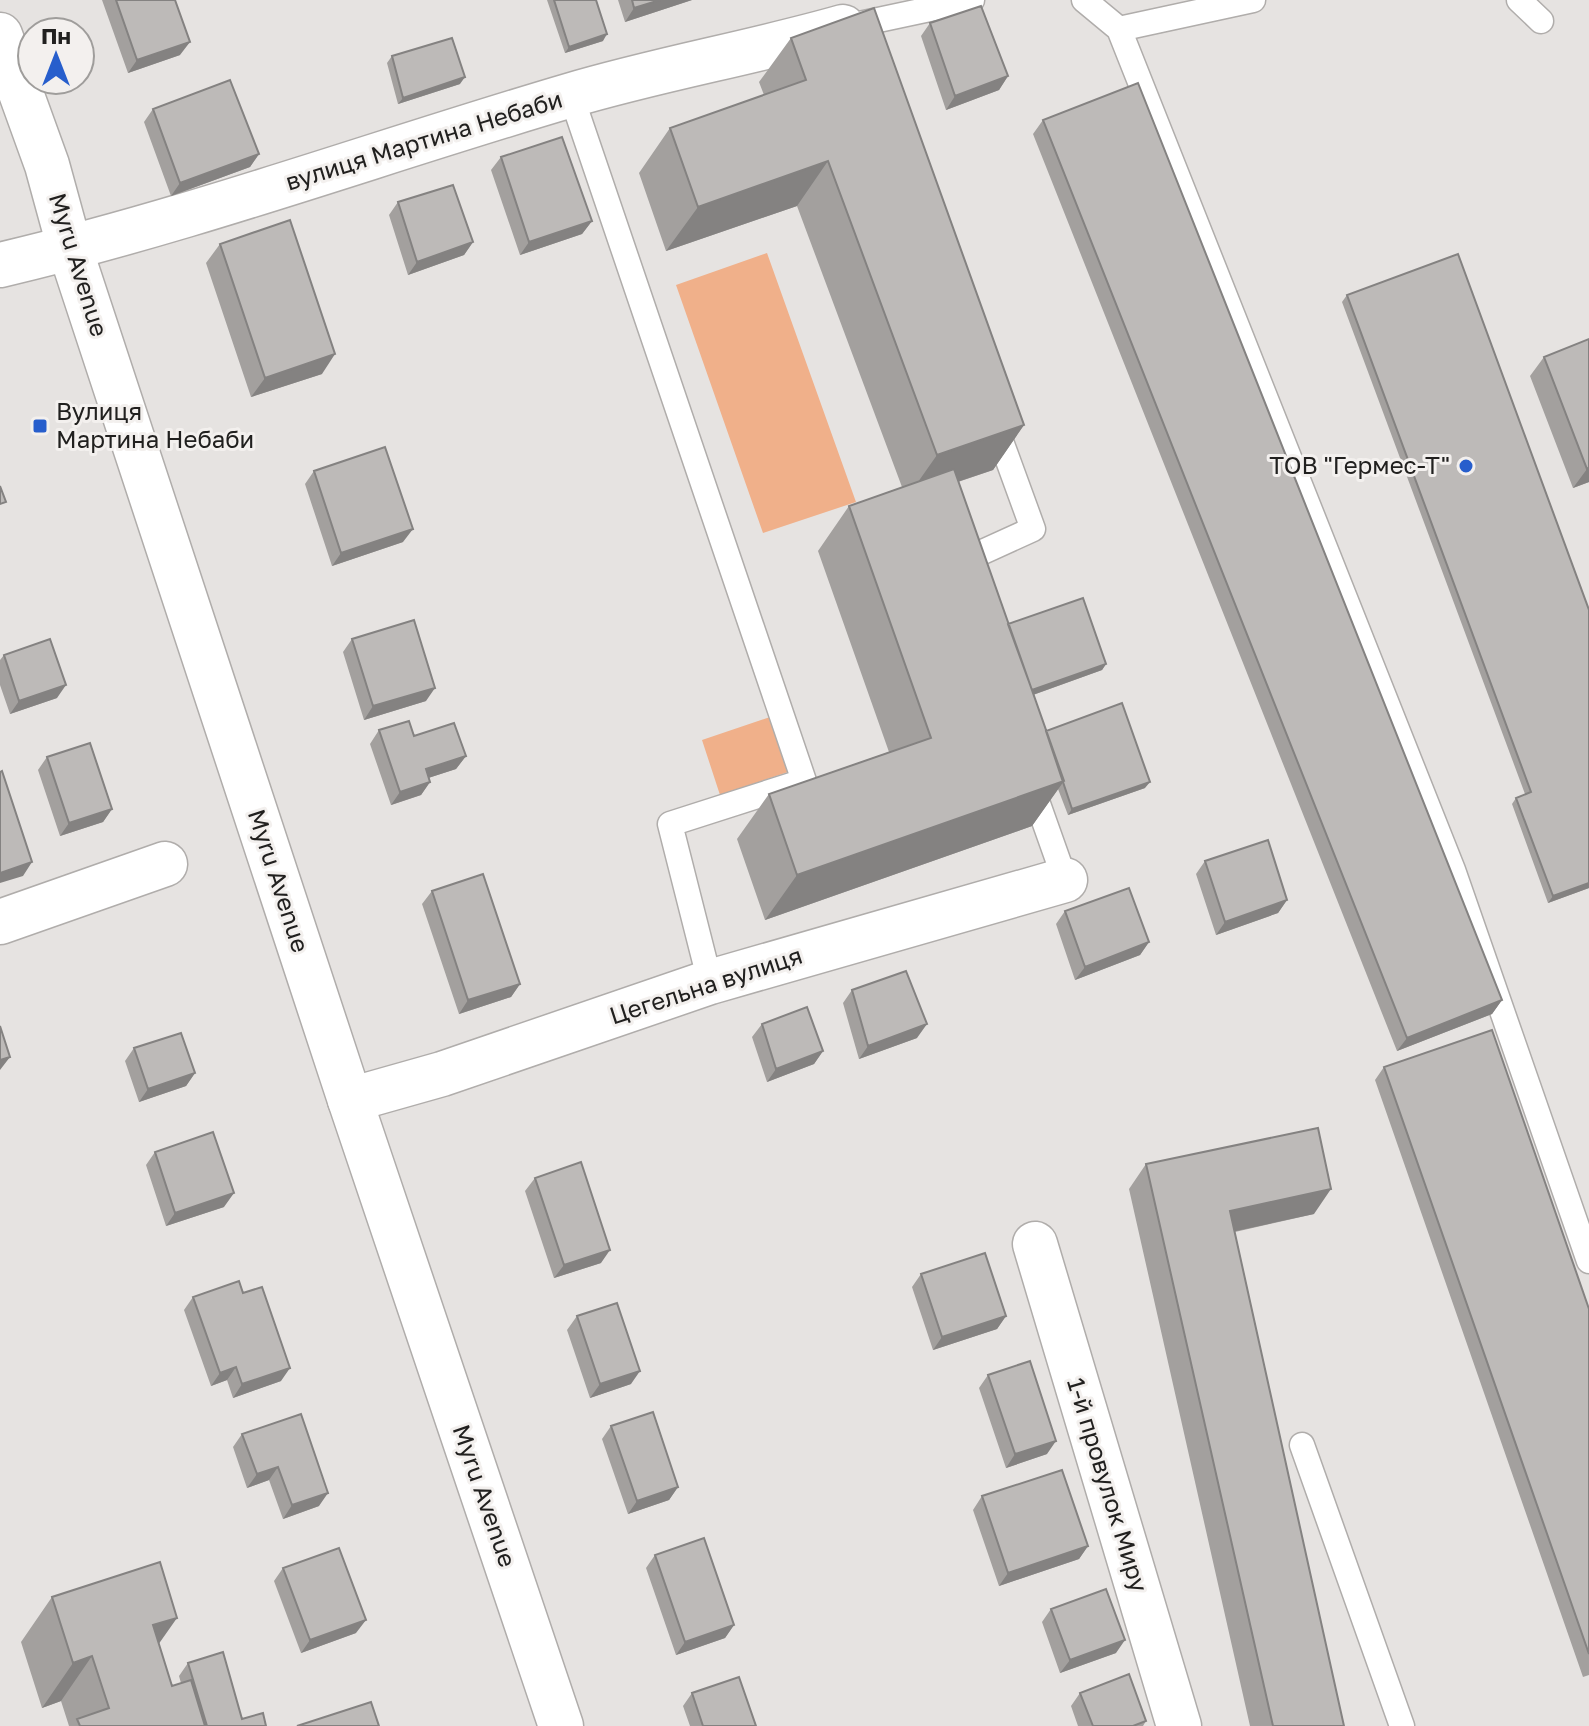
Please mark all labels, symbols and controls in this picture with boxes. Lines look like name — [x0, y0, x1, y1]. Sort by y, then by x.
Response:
north arrow — [16, 16, 96, 96]
text: Пн — [41, 22, 71, 49]
street label: вулиця Мартина Небаби — [282, 84, 565, 195]
street label: Myru Avenue — [44, 189, 115, 340]
place label: Вулиця Мартина Небаби — [56, 396, 254, 453]
marker: Вулиця Мартина Небаби — [31, 417, 49, 435]
place label: ТОВ "Гермес-Т" — [1269, 450, 1450, 479]
marker: ТОВ "Гермес-Т" — [1457, 457, 1475, 475]
street label: Myru Avenue — [243, 805, 316, 956]
street label: Цегельна вулиця — [606, 940, 806, 1029]
street label: 1-й провулок Миру — [1062, 1374, 1155, 1595]
street label: Myru Avenue — [448, 1420, 523, 1571]

